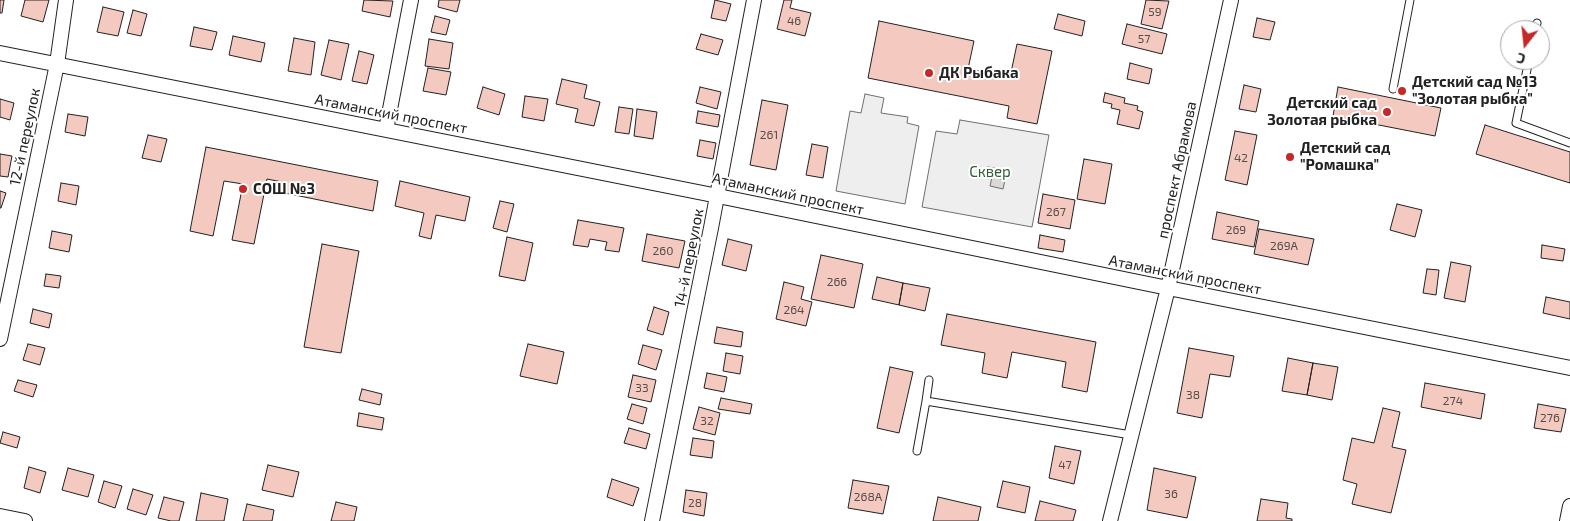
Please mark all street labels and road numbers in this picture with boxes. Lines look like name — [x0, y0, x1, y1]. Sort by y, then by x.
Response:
street label: 12-й переулок — [6, 87, 44, 187]
street label: Атаманский проспект — [313, 90, 469, 138]
street label: проспект Абрамова — [1154, 100, 1200, 240]
street label: Атаманский проспект — [710, 169, 866, 219]
street label: 14-й переулок — [671, 207, 707, 309]
street label: Атаманский проспект — [1107, 251, 1263, 299]

